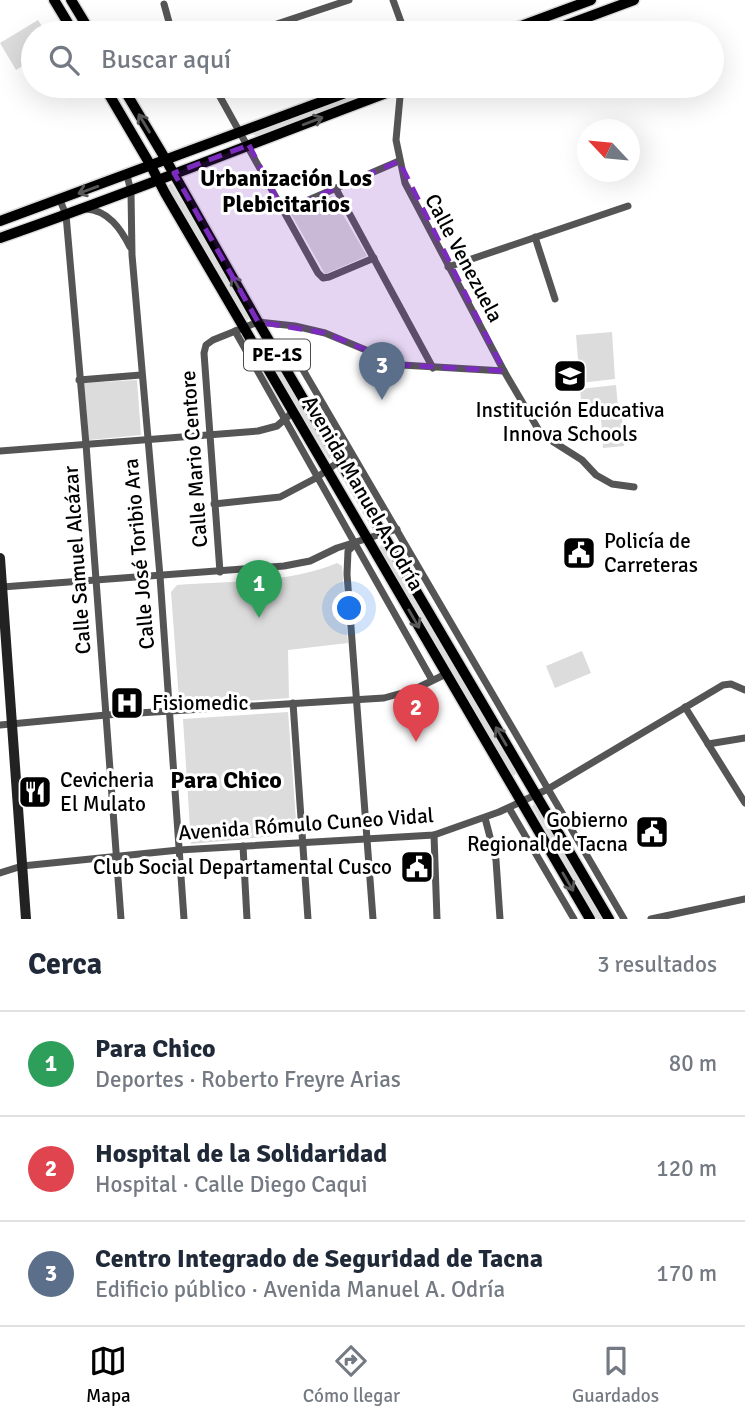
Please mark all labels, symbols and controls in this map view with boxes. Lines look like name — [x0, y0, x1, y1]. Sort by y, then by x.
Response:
search box — [21, 21, 724, 98]
icon: search — [45, 41, 83, 79]
text: Buscar aquí — [101, 44, 231, 76]
one-way arrow — [136, 113, 150, 133]
one-way arrow — [301, 114, 323, 126]
north arrow — [577, 119, 640, 182]
district label: Urbanización Los Plebicitarios — [200, 164, 372, 219]
one-way arrow — [77, 185, 99, 197]
street label: Calle Venezuela — [419, 189, 509, 327]
one-way arrow — [230, 276, 244, 296]
road number: PE-1S — [244, 340, 310, 370]
pin: 3 — [359, 342, 405, 400]
school or university icon: Institución Educativa Innova Schools — [551, 357, 589, 395]
street label: Calle Mario Centore — [175, 370, 213, 548]
street label: Avenida Manuel A. Odría — [297, 391, 429, 595]
place label: Institución Educativa Innova Schools — [475, 397, 665, 447]
street label: Calle José Toribio Ara — [118, 457, 160, 651]
street label: Calle Samuel Alcázar — [57, 465, 97, 655]
place label: Policía de Carreteras — [604, 528, 698, 578]
public building icon: Policía de Carreteras — [560, 534, 598, 572]
pin: 1 — [236, 560, 282, 618]
your location — [332, 591, 366, 625]
one-way arrow — [408, 609, 422, 629]
hospital icon: Fisiomedic — [108, 684, 146, 722]
pin: 2 — [393, 684, 439, 742]
place label: Fisiomedic — [152, 690, 248, 716]
one-way arrow — [494, 727, 508, 747]
district label: Para Chico — [170, 765, 282, 795]
place label: Cevicheria El Mulato — [60, 767, 154, 817]
restaurant icon: Cevicheria El Mulato — [16, 773, 54, 811]
street label: Avenida Rómulo Cuneo Vidal — [177, 802, 435, 846]
place label: Gobierno Regional de Tacna — [467, 807, 628, 857]
public building icon: Gobierno Regional de Tacna — [633, 813, 671, 851]
public building icon: Club Social Departamental Cusco — [398, 848, 436, 886]
place label: Club Social Departamental Cusco — [93, 854, 392, 880]
one-way arrow — [561, 871, 575, 891]
text: Cerca — [28, 946, 102, 983]
text: 3 resultados — [597, 950, 717, 979]
text: Para Chico — [95, 1033, 216, 1065]
text: 1 — [45, 1049, 57, 1078]
text: 80 m — [669, 1049, 717, 1078]
text: Deportes · Roberto Freyre Arias — [95, 1065, 401, 1094]
text: Hospital de la Solidaridad — [95, 1138, 387, 1170]
text: 2 — [45, 1154, 57, 1183]
text: 120 m — [656, 1154, 717, 1183]
text: Hospital · Calle Diego Caqui — [95, 1170, 367, 1199]
text: Centro Integrado de Seguridad de Tacna — [95, 1243, 543, 1275]
text: 3 — [45, 1259, 57, 1288]
text: 170 m — [656, 1259, 717, 1288]
text: Edificio público · Avenida Manuel A. Odría — [95, 1275, 505, 1304]
tab: Mapa — [86, 1342, 131, 1408]
tab: Cómo llegar — [303, 1342, 400, 1408]
tab: Guardados — [572, 1342, 659, 1408]

